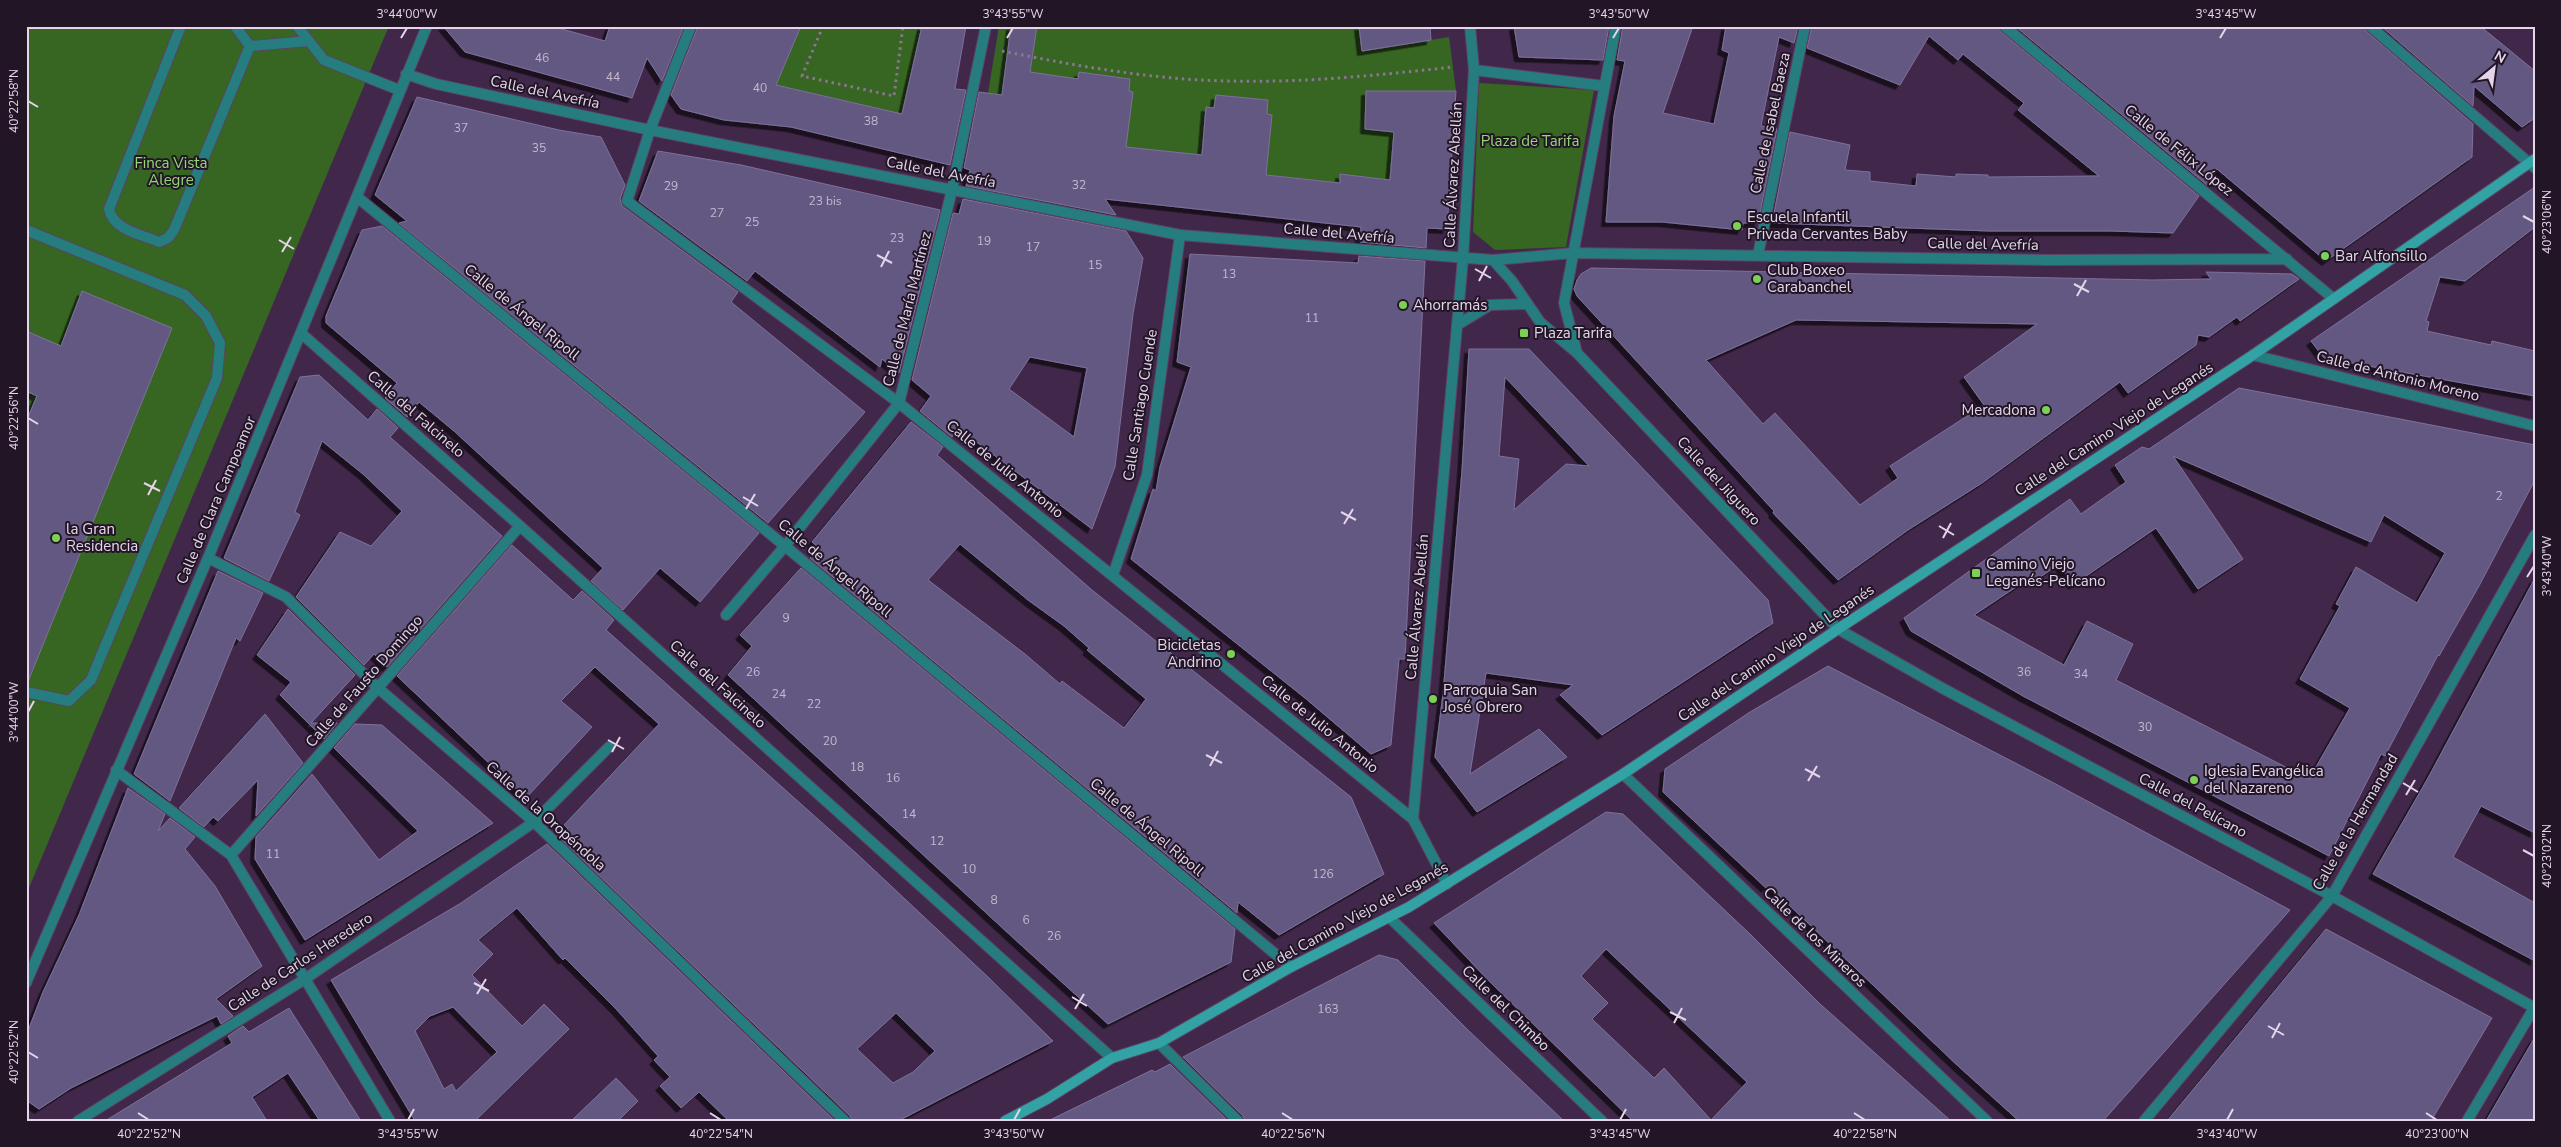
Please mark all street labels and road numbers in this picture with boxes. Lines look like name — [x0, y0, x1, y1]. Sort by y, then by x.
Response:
street label: Calle de Isabel Baeza — [1745, 51, 1795, 195]
street label: Calle del Avefría — [488, 71, 602, 113]
street label: Calle de Félix López — [2120, 100, 2238, 200]
street label: Calle Álvarez Abellán — [1439, 101, 1467, 249]
street label: Calle del Avefría — [884, 152, 998, 192]
street label: Calle del Avefría — [1283, 218, 1395, 248]
street label: Calle de María Martínez — [878, 229, 936, 389]
street label: Calle del Avefría — [1927, 233, 2039, 255]
street label: Calle de Ángel Ripoll — [460, 259, 584, 365]
street label: Calle Santiago Cuende — [1118, 328, 1162, 482]
street label: Calle de Antonio Moreno — [2314, 346, 2482, 406]
street label: Calle del Camino Viejo de Leganés — [2011, 357, 2217, 501]
street label: Calle del Falcinelo — [363, 366, 469, 462]
street label: Calle de Clara Campoamor — [171, 412, 261, 587]
street label: Calle de Julio Antonio — [942, 415, 1068, 523]
street label: Calle del Jilguero — [1672, 432, 1766, 530]
street label: Calle de Ángel Ripoll — [774, 514, 897, 622]
street label: Calle Álvarez Abellán — [1401, 533, 1433, 681]
street label: Calle del Camino Viejo de Leganés — [1674, 580, 1878, 726]
street label: Calle de Fausto Domingo — [301, 611, 427, 751]
street label: Calle del Falcinelo — [665, 635, 771, 733]
street label: Calle de Julio Antonio — [1257, 670, 1383, 778]
street label: Calle de la Hermandad — [2308, 750, 2402, 894]
street label: Calle de la Oropéndola — [482, 757, 610, 875]
street label: Calle del Pelícano — [2135, 768, 2251, 842]
street label: Calle de Ángel Ripoll — [1086, 773, 1209, 881]
street label: Calle del Camino Viejo de Leganés — [1238, 857, 1452, 987]
street label: Calle de los Mineros — [1759, 882, 1871, 992]
street label: Calle de Carlos Heredero — [224, 908, 376, 1016]
street label: Calle del Chimbo — [1458, 961, 1554, 1055]

